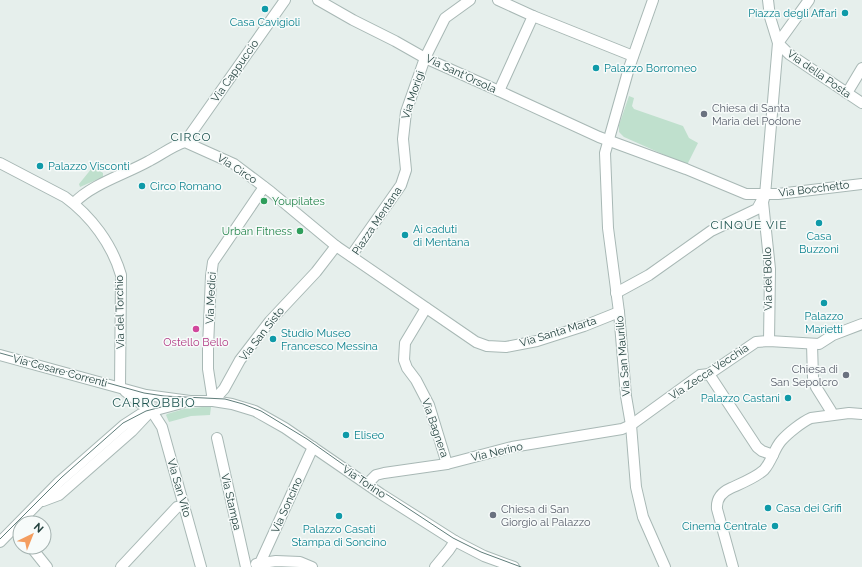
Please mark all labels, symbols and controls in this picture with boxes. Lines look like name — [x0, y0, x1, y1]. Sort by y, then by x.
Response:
marker: Casa Cavigioli — [260, 4, 270, 14]
place label: Piazza degli Affari — [748, 7, 837, 20]
marker: Piazza degli Affari — [840, 8, 850, 18]
place label: Casa Cavigioli — [230, 16, 300, 29]
street label: Via Cappuccio — [209, 37, 262, 105]
street label: Via della Posta — [785, 47, 853, 101]
street label: Via Sant'Orsola — [424, 52, 498, 96]
place label: Palazzo Borromeo — [604, 62, 697, 75]
marker: Palazzo Borromeo — [591, 63, 601, 73]
street label: Via Morigi — [399, 69, 427, 121]
place label: Chiesa di Santa Maria del Podone — [712, 102, 801, 128]
marker: Chiesa di Santa Maria del Podone — [699, 109, 709, 119]
district label: CIRCO — [170, 130, 212, 144]
street label: Via Circo — [215, 151, 260, 187]
place label: Palazzo Visconti — [48, 160, 130, 173]
marker: Palazzo Visconti — [35, 161, 45, 171]
street label: Via Bocchetto — [778, 178, 851, 200]
place label: Circo Romano — [150, 180, 222, 193]
marker: Circo Romano — [137, 181, 147, 191]
street label: Piazza Mentana — [349, 184, 405, 258]
place label: Youpilates — [272, 195, 325, 208]
marker: Youpilates — [259, 196, 269, 206]
district label: CINQUE VIE — [711, 218, 787, 232]
marker: Casa Buzzoni — [814, 218, 824, 228]
place label: Ai caduti di Mentana — [413, 223, 470, 249]
place label: Urban Fitness — [222, 225, 292, 238]
marker: Urban Fitness — [295, 226, 305, 236]
marker: Ai caduti di Mentana — [400, 230, 410, 240]
place label: Casa Buzzoni — [799, 230, 839, 256]
street label: Via del Bollo — [761, 247, 775, 311]
street label: Via Medici — [203, 272, 219, 324]
street label: Via del Torchio — [113, 274, 127, 349]
marker: Palazzo Marietti — [819, 298, 829, 308]
street label: Via San Sisto — [237, 304, 287, 364]
place label: Palazzo Marietti — [804, 310, 844, 336]
street label: Via Santa Marta — [518, 314, 598, 350]
street label: Via San Maurilio — [613, 315, 633, 397]
marker: Ostello Bello — [191, 324, 201, 334]
place label: Studio Museo Francesco Messina — [281, 327, 378, 353]
marker: Studio Museo Francesco Messina — [268, 334, 278, 344]
place label: Ostello Bello — [163, 336, 229, 349]
street label: Via Zecca Vecchia — [667, 341, 751, 403]
street label: Via Cesare Correnti — [11, 352, 109, 390]
place label: Chiesa di San Sepolcro — [770, 363, 838, 389]
marker: Chiesa di San Sepolcro — [841, 370, 851, 380]
place label: Palazzo Castani — [701, 392, 780, 405]
marker: Palazzo Castani — [783, 393, 793, 403]
district label: CARROBBIO — [112, 395, 196, 410]
street label: Via Bagnera — [419, 397, 451, 459]
place label: Eliseo — [354, 429, 385, 442]
marker: Eliseo — [341, 430, 351, 440]
street label: Via Nerino — [470, 440, 525, 464]
street label: Via San Vito — [164, 457, 194, 519]
street label: Via Torino — [340, 463, 389, 502]
street label: Via Stampa — [218, 472, 244, 532]
street label: Via Soncino — [269, 475, 305, 535]
place label: Casa dei Grifi — [776, 502, 842, 515]
place label: Chiesa di San Giorgio al Palazzo — [501, 503, 591, 529]
marker: Casa dei Grifi — [763, 503, 773, 513]
marker: Chiesa di San Giorgio al Palazzo — [488, 510, 498, 520]
marker: Palazzo Casati Stampa di Soncino — [334, 511, 344, 521]
north arrow — [12, 515, 52, 555]
text: N — [31, 520, 46, 536]
place label: Cinema Centrale — [682, 520, 768, 533]
marker: Cinema Centrale — [770, 521, 780, 531]
place label: Palazzo Casati Stampa di Soncino — [291, 523, 387, 549]

